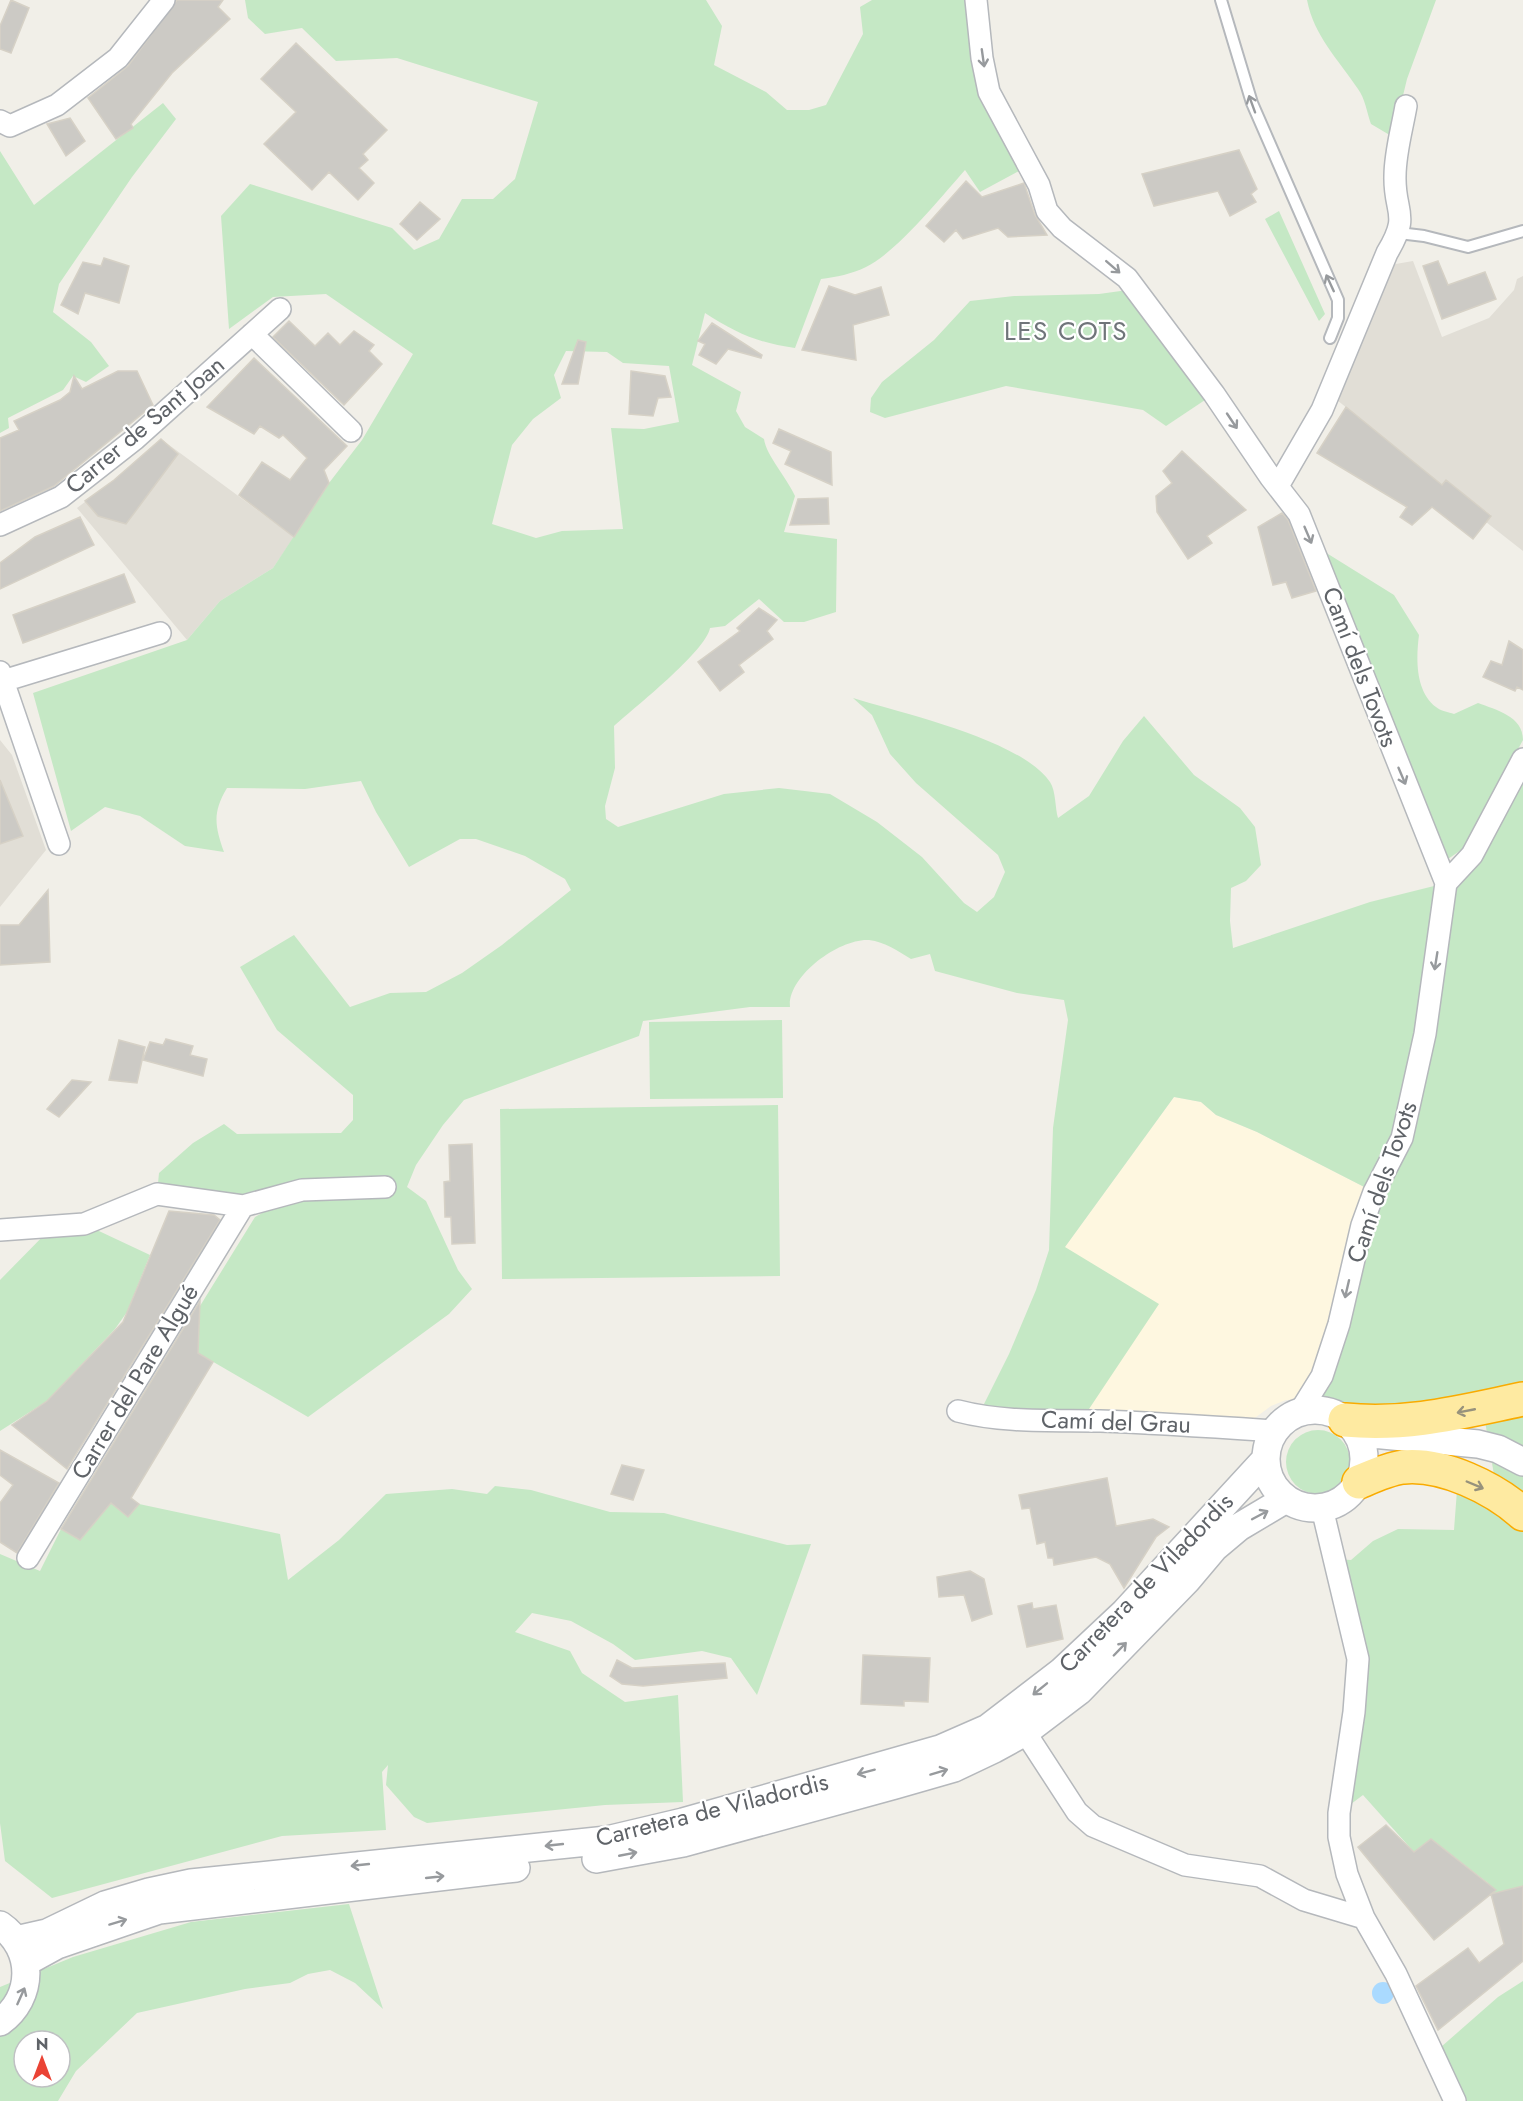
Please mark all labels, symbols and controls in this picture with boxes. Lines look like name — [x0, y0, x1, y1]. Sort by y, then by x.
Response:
one-way arrow — [977, 48, 988, 67]
one-way arrow — [1246, 95, 1257, 114]
one-way arrow — [1105, 260, 1120, 274]
one-way arrow — [1324, 274, 1335, 292]
district label: LES COTS — [1004, 312, 1128, 350]
street label: Carrer de Sant Joan — [57, 347, 232, 502]
one-way arrow — [1226, 412, 1238, 428]
one-way arrow — [1303, 526, 1314, 544]
street label: Camí dels Tovots — [1314, 582, 1407, 752]
one-way arrow — [1397, 766, 1408, 784]
one-way arrow — [1430, 951, 1441, 971]
street label: Camí dels Tovots — [1337, 1096, 1426, 1267]
street label: Carrer del Pare Algué — [62, 1278, 207, 1486]
one-way arrow — [1341, 1280, 1353, 1299]
street label: Camí del Grau — [1041, 1401, 1192, 1442]
one-way arrow — [1456, 1406, 1476, 1417]
one-way arrow — [1465, 1479, 1483, 1491]
street label: Carretera de Viladordis — [1050, 1485, 1241, 1681]
one-way arrow — [1251, 1509, 1268, 1521]
one-way arrow — [1113, 1642, 1127, 1657]
one-way arrow — [1033, 1682, 1049, 1695]
street label: Carretera de Viladordis — [592, 1764, 832, 1855]
one-way arrow — [857, 1766, 876, 1778]
one-way arrow — [929, 1766, 948, 1777]
one-way arrow — [545, 1840, 565, 1851]
one-way arrow — [618, 1848, 638, 1859]
one-way arrow — [351, 1860, 371, 1871]
one-way arrow — [424, 1871, 444, 1882]
one-way arrow — [108, 1916, 127, 1927]
one-way arrow — [16, 1987, 27, 2005]
north arrow — [12, 2029, 72, 2089]
text: N — [36, 2033, 48, 2056]

